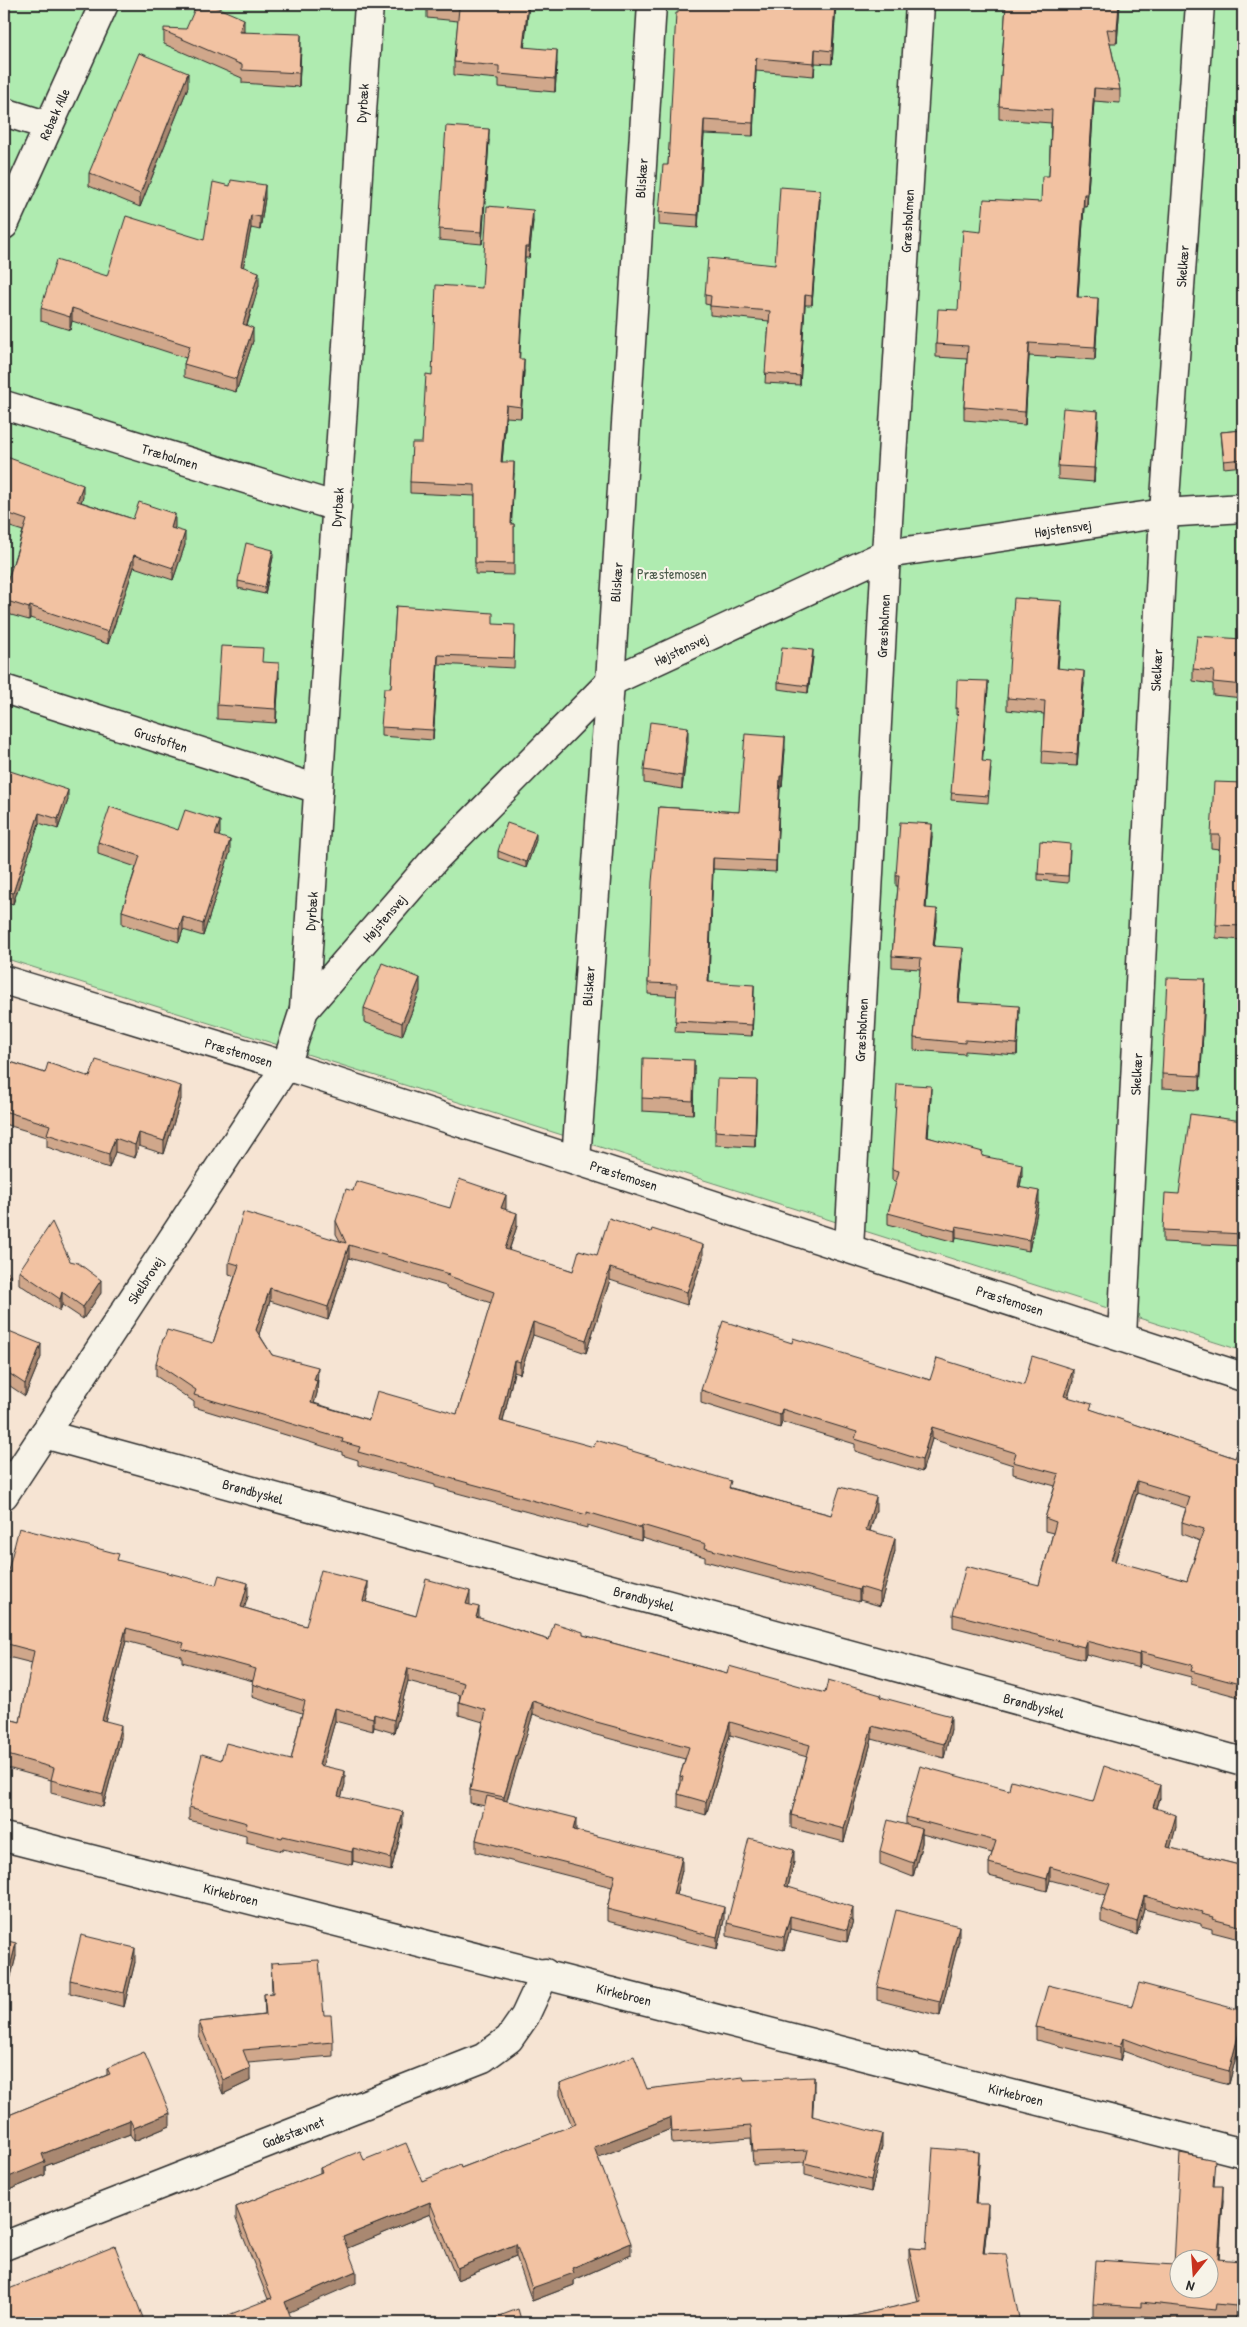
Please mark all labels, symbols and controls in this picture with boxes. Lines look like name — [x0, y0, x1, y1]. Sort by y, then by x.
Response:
street label: Dyrbæk — [351, 83, 374, 123]
street label: Rebæk Alle — [34, 85, 74, 143]
street label: Bliskær — [630, 157, 652, 199]
street label: Græsholmen — [896, 189, 918, 253]
street label: Skelkær — [1171, 244, 1193, 288]
street label: Træholmen — [139, 438, 201, 474]
street label: Dyrbæk — [326, 487, 349, 527]
street label: Højstensvej — [1033, 515, 1093, 542]
street label: Bliskær — [605, 561, 627, 603]
park label: Præstemosen — [637, 564, 707, 583]
street label: Græsholmen — [872, 594, 894, 658]
street label: Højstensvej — [651, 628, 712, 671]
street label: Skelkær — [1145, 648, 1167, 692]
street label: Grustoften — [132, 721, 190, 757]
street label: Højstensvej — [358, 890, 411, 947]
street label: Dyrbæk — [300, 891, 323, 931]
street label: Bliskær — [577, 965, 599, 1007]
street label: Græsholmen — [850, 998, 872, 1062]
street label: Præstemosen — [203, 1033, 275, 1071]
street label: Skelkær — [1125, 1052, 1147, 1096]
street label: Præstemosen — [588, 1155, 660, 1195]
street label: Skelbrovej — [123, 1253, 168, 1308]
street label: Præstemosen — [974, 1280, 1046, 1320]
street label: Brøndbyskel — [220, 1474, 286, 1509]
street label: Brøndbyskel — [611, 1581, 677, 1616]
street label: Brøndbyskel — [1001, 1688, 1067, 1723]
street label: Kirkebroen — [202, 1878, 260, 1910]
street label: Kirkebroen — [595, 1978, 653, 2010]
street label: Kirkebroen — [987, 2078, 1045, 2110]
street label: Gadestævnet — [259, 2111, 327, 2153]
north arrow — [1170, 2250, 1220, 2300]
text: N — [1183, 2277, 1196, 2297]

